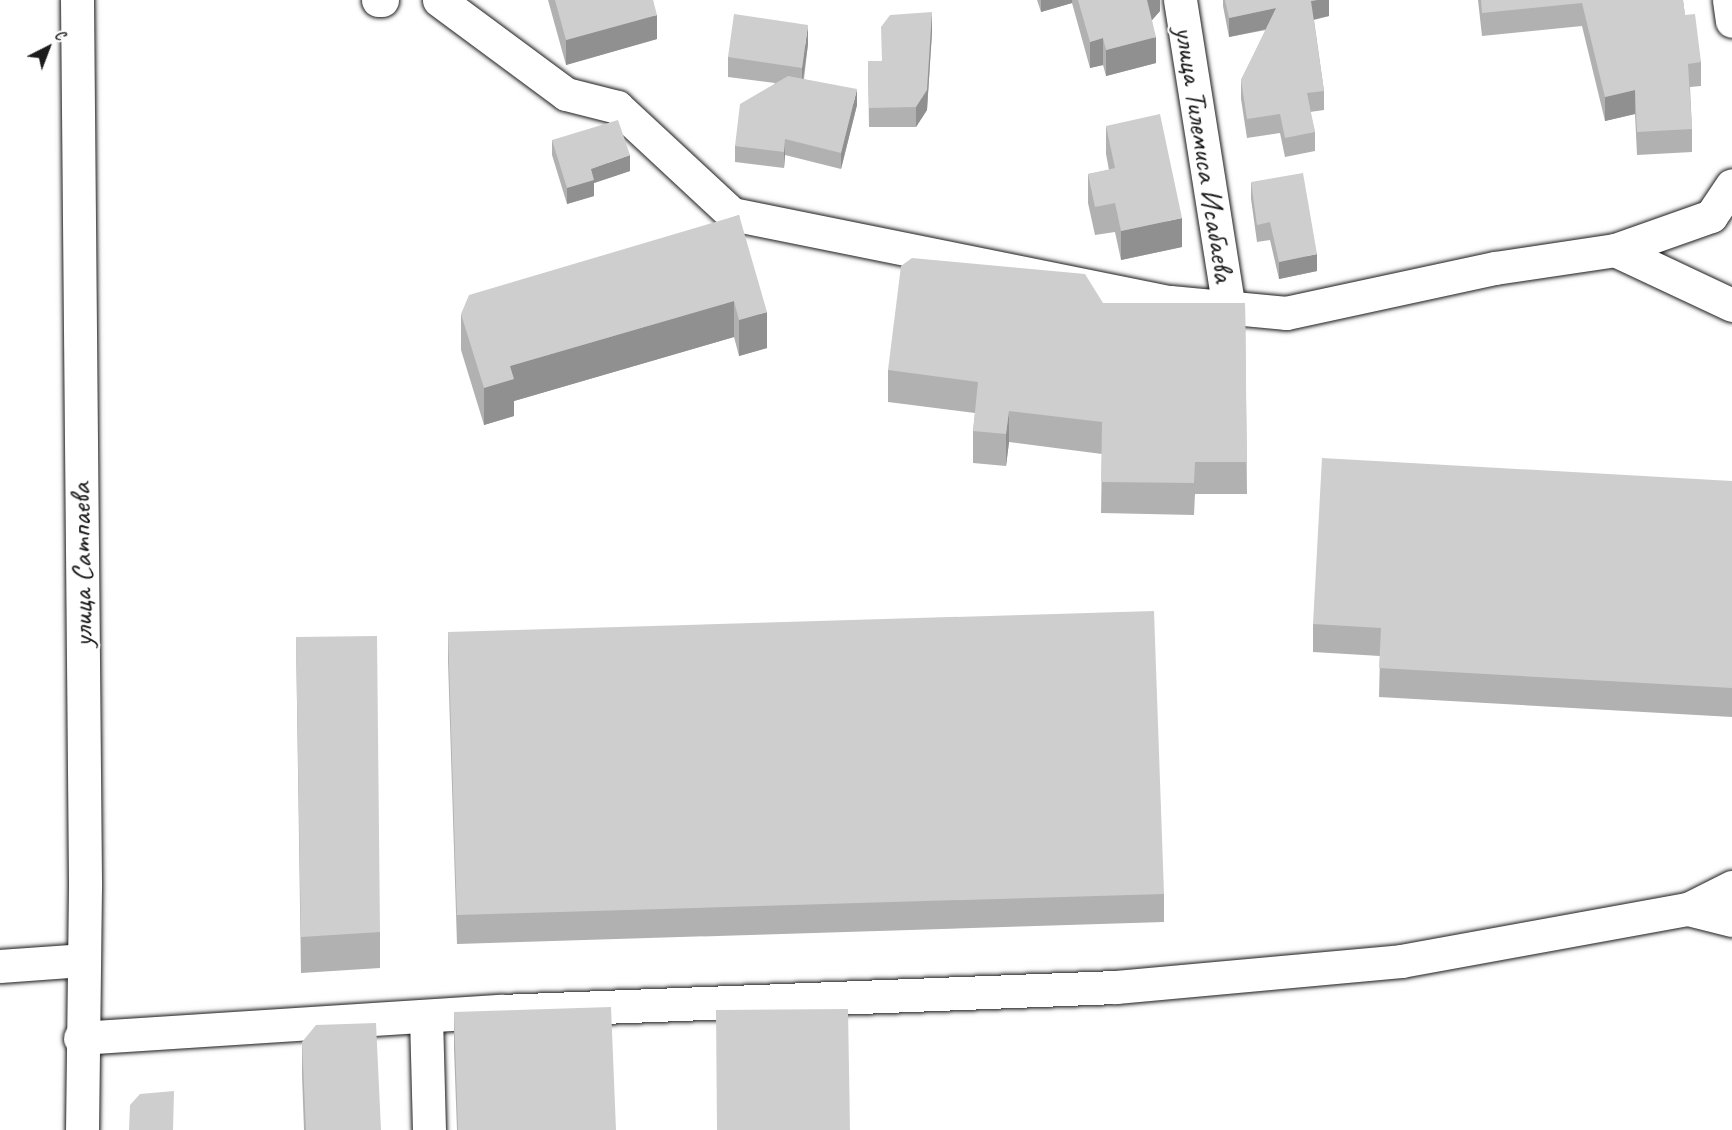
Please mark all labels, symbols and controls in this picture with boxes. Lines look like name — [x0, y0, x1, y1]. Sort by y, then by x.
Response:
north arrow — [18, 18, 78, 78]
street label: улица Тилемиса Исабаева — [1167, 22, 1243, 286]
text: С — [50, 25, 70, 45]
street label: улица Сатпаева — [62, 483, 100, 647]

